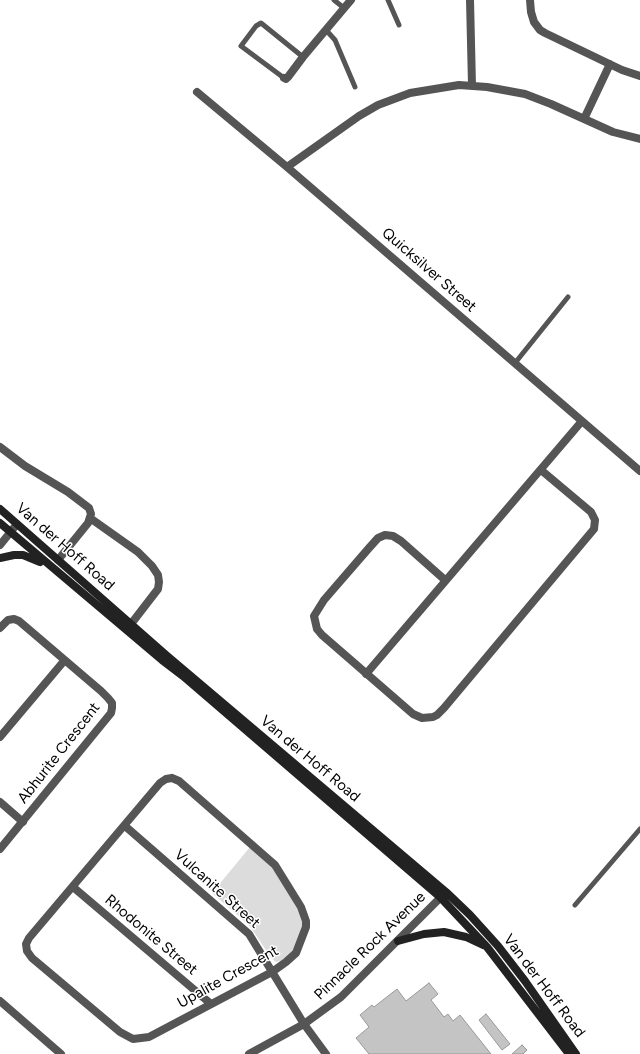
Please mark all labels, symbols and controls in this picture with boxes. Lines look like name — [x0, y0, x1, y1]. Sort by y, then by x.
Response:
street label: Quicksilver Street — [378, 224, 480, 316]
street label: Van der Hoff Road — [12, 499, 118, 595]
street label: Abhurite Crescent — [14, 699, 104, 807]
street label: Van der Hoff Road — [257, 712, 363, 806]
street label: Vulcanite Street — [170, 846, 264, 932]
street label: Pinnacle Rock Avenue — [311, 888, 429, 1004]
street label: Rhodonite Street — [101, 891, 201, 979]
street label: Van der Hoff Road — [499, 931, 589, 1041]
street label: Upalite Crescent — [174, 942, 282, 1012]

